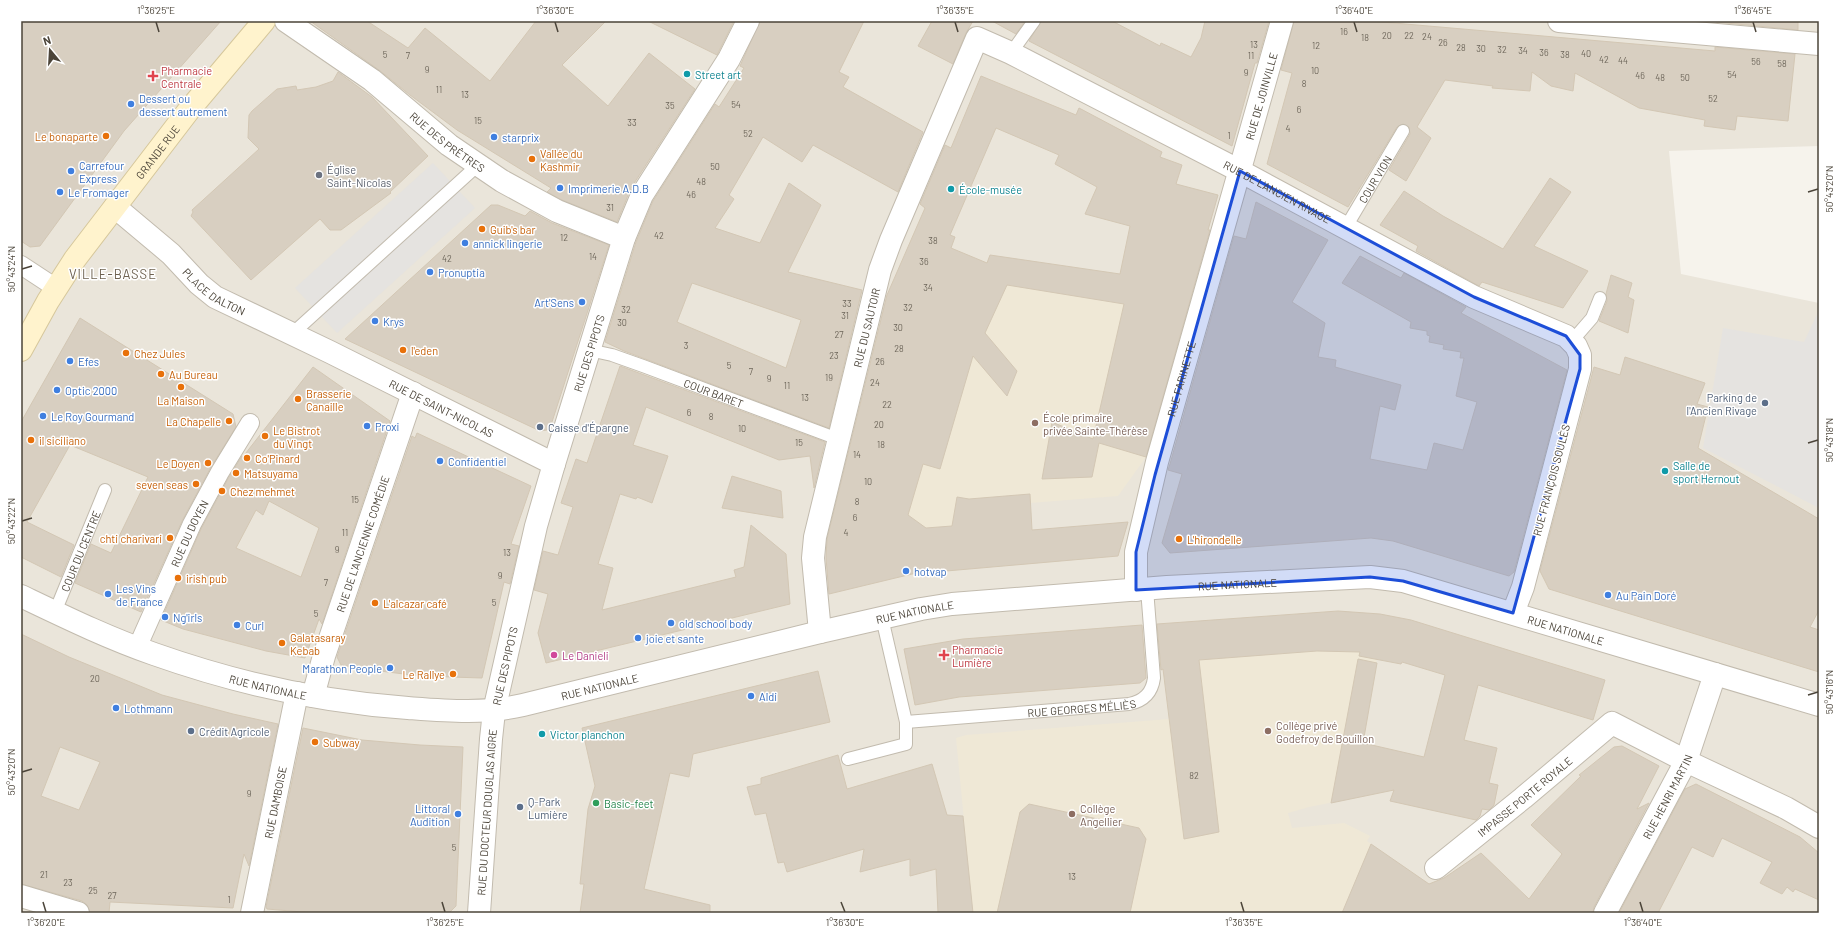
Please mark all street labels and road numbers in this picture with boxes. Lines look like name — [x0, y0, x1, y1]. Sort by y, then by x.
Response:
street label: RUE DE JOINVILLE — [1242, 50, 1279, 141]
street label: RUE DES PRÊTRES — [408, 109, 488, 174]
street label: GRANDE RUE — [132, 122, 182, 181]
street label: COUR VION — [1355, 153, 1394, 205]
street label: RUE DE L'ANCIEN RIVAGE — [1221, 157, 1334, 225]
street label: PLACE DALTON — [181, 265, 248, 317]
street label: RUE DU SAUTOIR — [850, 286, 882, 369]
street label: RUE DES PIPOTS — [570, 313, 606, 393]
street label: RUE FARINETTE — [1164, 339, 1198, 418]
street label: COUR BARET — [682, 375, 745, 410]
street label: RUE DE SAINT-NICOLAS — [387, 376, 496, 439]
street label: RUE FRANÇOIS SOULÈS — [1530, 423, 1572, 537]
street label: RUE DE L'ANCIENNE COMÉDIE — [333, 474, 391, 614]
street label: RUE DU DOYEN — [167, 497, 210, 569]
street label: COUR DU CENTRE — [58, 508, 103, 593]
street label: RUE NATIONALE — [1197, 575, 1277, 592]
street label: RUE NATIONALE — [875, 597, 955, 626]
street label: RUE NATIONALE — [1526, 612, 1606, 647]
street label: RUE DES PIPOTS — [489, 625, 519, 706]
street label: RUE NATIONALE — [560, 670, 640, 702]
street label: RUE NATIONALE — [228, 671, 308, 702]
street label: RUE GEORGES MÉLIÈS — [1027, 696, 1137, 719]
street label: RUE DU DOCTEUR DOUGLAS AIGRE — [474, 728, 499, 896]
street label: IMPASSE PORTE ROYALE — [1475, 753, 1575, 839]
street label: RUE HENRI MARTIN — [1639, 753, 1694, 841]
street label: RUE DAMBOISE — [261, 765, 288, 840]

